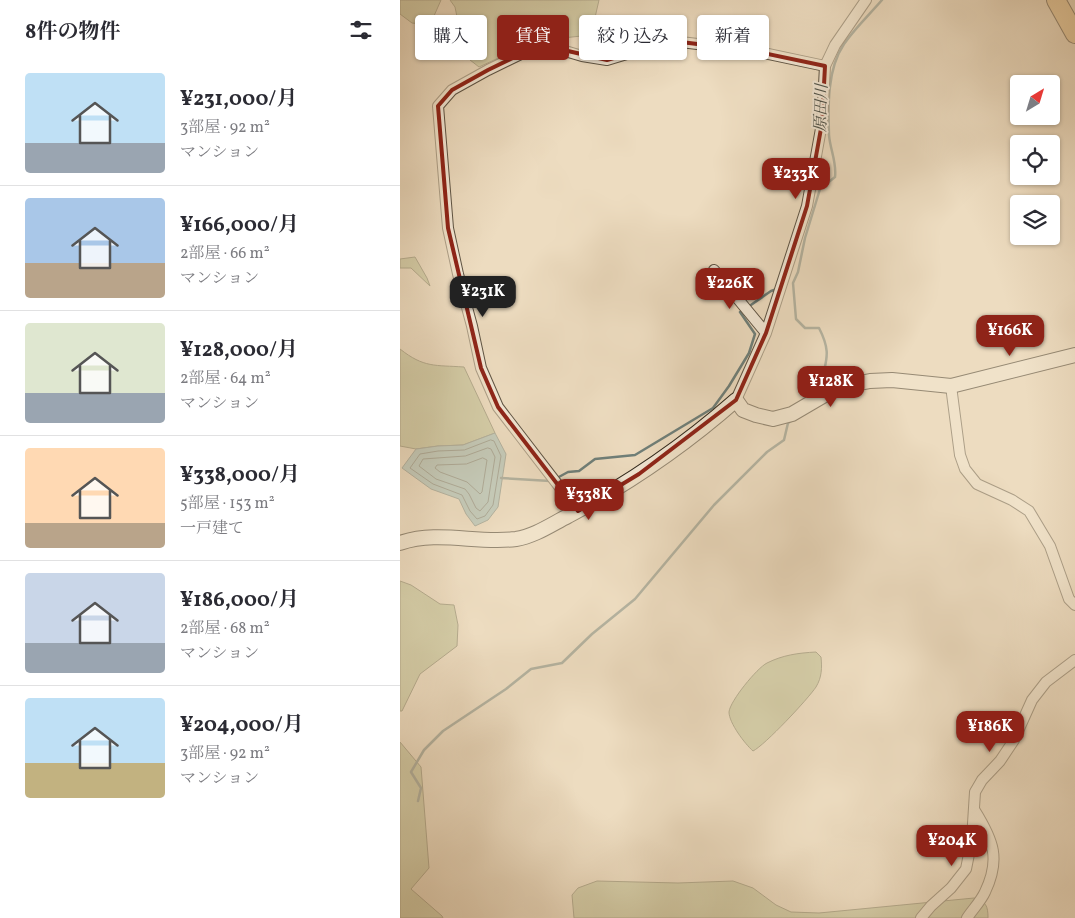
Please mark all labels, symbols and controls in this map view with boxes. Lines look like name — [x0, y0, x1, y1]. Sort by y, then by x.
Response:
chip: 購入 — [415, 15, 487, 60]
chip: 賃貸 — [497, 15, 569, 60]
chip: 絞り込み — [579, 15, 687, 60]
chip: 新着 — [697, 15, 769, 60]
icon: filters — [347, 16, 375, 44]
text: 8件の物件 — [25, 18, 120, 47]
north arrow — [1010, 75, 1060, 125]
map controls — [1010, 75, 1060, 245]
water label: 原田川 — [810, 82, 834, 132]
text: ¥231,000/月 — [180, 85, 297, 114]
icon: home — [65, 93, 125, 153]
text: 3部屋 · 92 m² — [180, 117, 270, 139]
button: locate — [1010, 135, 1060, 185]
text: マンション — [180, 142, 259, 164]
pin: ¥233K — [761, 158, 831, 200]
text: ¥233K — [773, 163, 819, 185]
button: layers — [1010, 195, 1060, 245]
text: ¥166,000/月 — [180, 211, 299, 240]
icon: home — [65, 218, 125, 278]
text: 2部屋 · 66 m² — [180, 243, 270, 265]
text: マンション — [180, 268, 259, 290]
pin: ¥226K — [695, 268, 765, 310]
text: ¥226K — [706, 273, 754, 295]
pin: ¥231K — [448, 276, 518, 318]
text: ¥231K — [461, 281, 505, 303]
pin: ¥166K — [975, 314, 1045, 357]
text: ¥166K — [987, 320, 1033, 342]
text: ¥128,000/月 — [180, 336, 298, 365]
icon: home — [65, 343, 125, 403]
pin: ¥128K — [796, 366, 866, 408]
text: 2部屋 · 64 m² — [180, 368, 271, 390]
text: ¥128K — [808, 371, 854, 393]
text: マンション — [180, 393, 259, 415]
text: ¥338,000/月 — [180, 461, 300, 490]
icon: home — [65, 468, 125, 528]
pin: ¥338K — [554, 478, 624, 521]
text: ¥338K — [566, 484, 612, 506]
text: 5部屋 · 153 m² — [180, 493, 275, 515]
text: 一戸建て — [180, 518, 244, 540]
text: ¥186,000/月 — [180, 586, 299, 615]
icon: home — [65, 593, 125, 653]
text: 2部屋 · 68 m² — [180, 618, 270, 640]
text: マンション — [180, 643, 259, 665]
pin: ¥186K — [955, 710, 1025, 753]
text: ¥204,000/月 — [180, 711, 304, 740]
text: ¥186K — [967, 716, 1013, 738]
icon: home — [65, 718, 125, 778]
text: 3部屋 · 92 m² — [180, 743, 270, 765]
text: マンション — [180, 768, 259, 790]
pin: ¥204K — [917, 824, 987, 867]
text: ¥204K — [927, 830, 977, 852]

